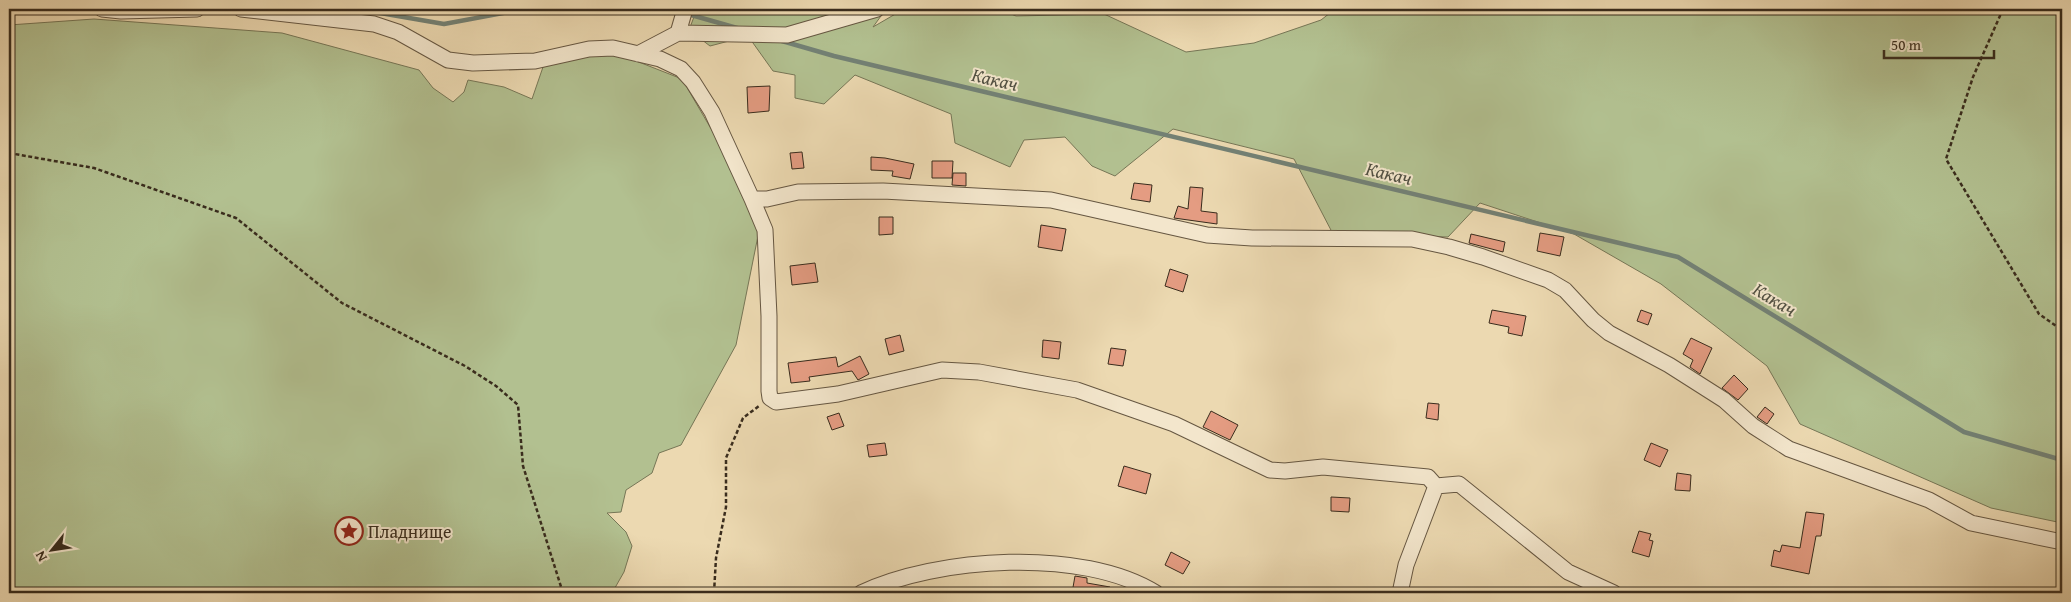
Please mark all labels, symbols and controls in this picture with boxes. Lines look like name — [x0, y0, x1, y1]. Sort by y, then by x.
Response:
scale bar — [1884, 28, 1994, 60]
text: 50 m — [1891, 34, 1922, 55]
water label: Какач — [969, 60, 1021, 98]
water label: Какач — [1363, 154, 1415, 192]
water label: Какач — [1748, 275, 1802, 323]
place icon: Пладнище — [334, 516, 364, 546]
place label: Пладнище — [368, 518, 451, 545]
north arrow — [28, 524, 78, 574]
text: N — [29, 547, 52, 566]

